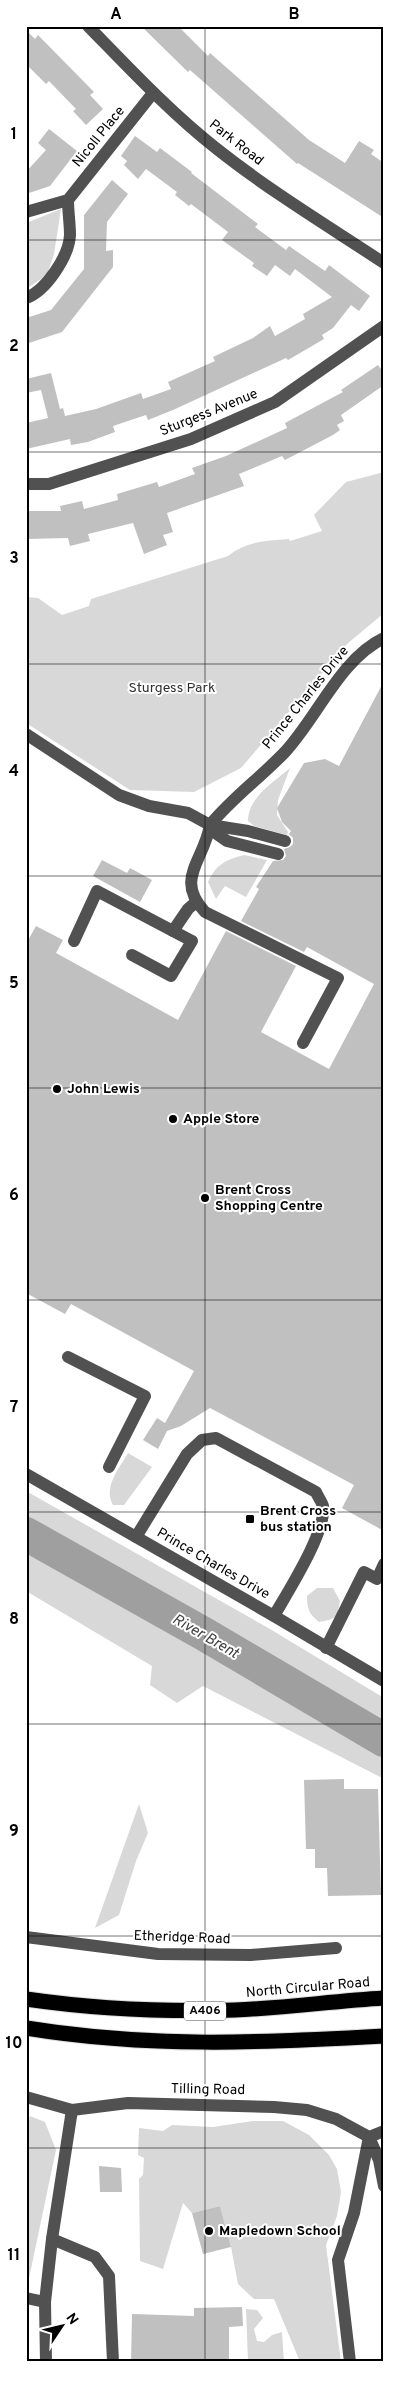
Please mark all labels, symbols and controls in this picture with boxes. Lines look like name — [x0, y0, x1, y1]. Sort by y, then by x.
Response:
text: A — [110, 5, 122, 25]
text: B — [288, 5, 300, 25]
street label: Nicoll Place — [69, 103, 129, 171]
street label: Park Road — [205, 116, 267, 170]
text: 1 — [11, 125, 17, 145]
text: 2 — [9, 337, 19, 357]
street label: Sturgess Avenue — [158, 386, 260, 440]
text: 3 — [9, 549, 19, 569]
street label: Prince Charles Drive — [259, 643, 353, 753]
park label: Sturgess Park — [129, 680, 215, 697]
text: 4 — [9, 762, 19, 782]
text: 5 — [9, 974, 19, 994]
place label: John Lewis — [67, 1081, 140, 1098]
marker: John Lewis — [51, 1083, 63, 1095]
place label: Apple Store — [183, 1111, 260, 1128]
marker: Apple Store — [167, 1113, 179, 1125]
place label: Brent Cross Shopping Centre — [215, 1182, 323, 1215]
text: 6 — [9, 1186, 19, 1206]
marker: Brent Cross Shopping Centre — [199, 1192, 211, 1204]
text: 7 — [10, 1398, 18, 1418]
place label: Brent Cross bus station — [260, 1503, 336, 1536]
marker: Brent Cross bus station — [244, 1513, 256, 1525]
street label: Prince Charles Drive — [153, 1525, 273, 1603]
text: 8 — [9, 1610, 19, 1630]
water label: River Brent — [169, 1610, 242, 1664]
text: 9 — [9, 1822, 19, 1842]
street label: Etheridge Road — [133, 1928, 231, 1948]
street label: North Circular Road — [245, 1974, 371, 2002]
road number: A406 — [184, 2002, 226, 2020]
text: 10 — [6, 2034, 22, 2054]
street label: Tilling Road — [171, 2081, 245, 2099]
place label: Mapledown School — [219, 2223, 341, 2240]
marker: Mapledown School — [203, 2225, 215, 2237]
text: 11 — [8, 2246, 20, 2266]
north arrow — [38, 2300, 88, 2350]
text: N — [62, 2310, 81, 2328]

